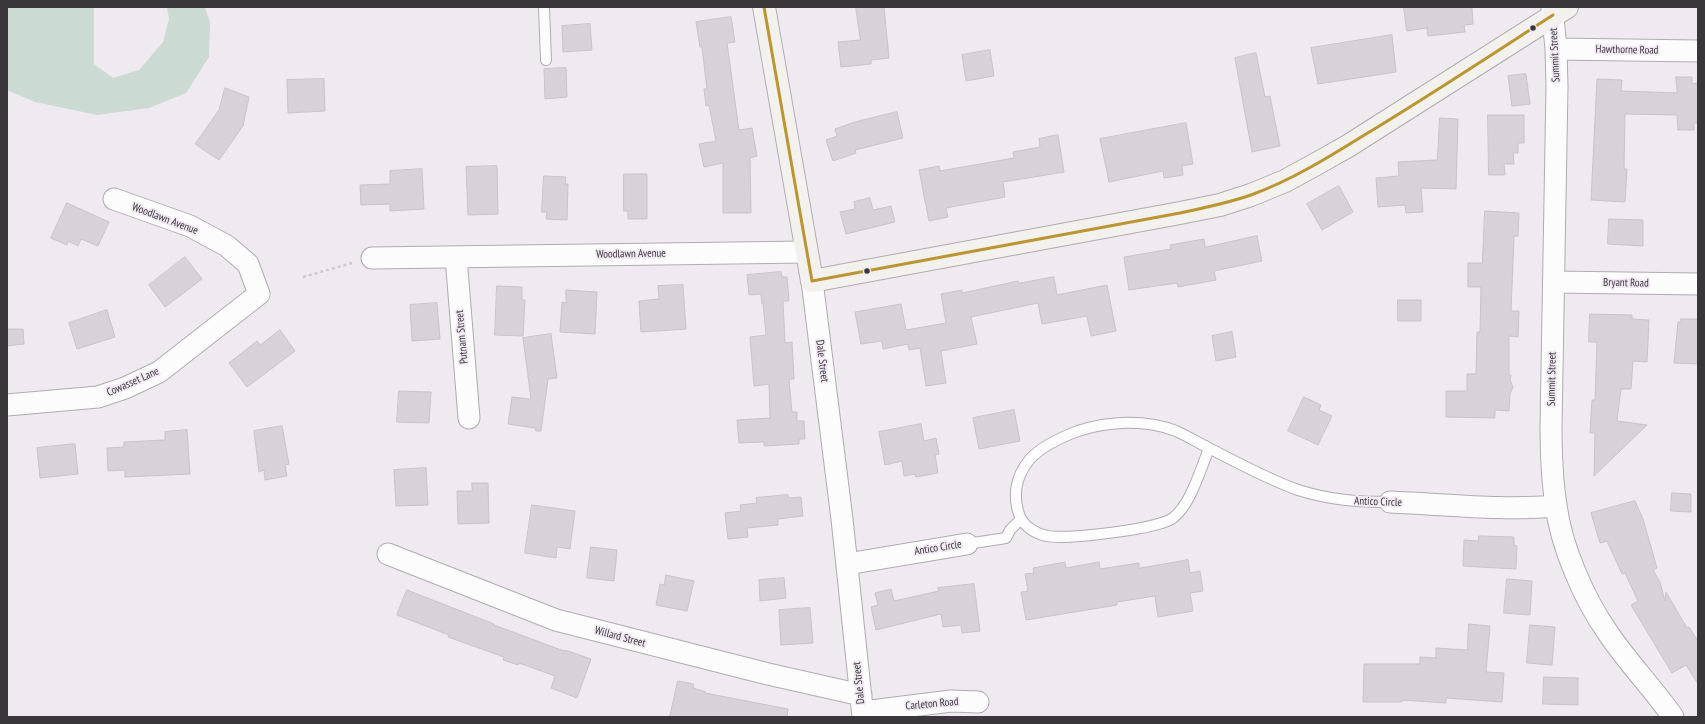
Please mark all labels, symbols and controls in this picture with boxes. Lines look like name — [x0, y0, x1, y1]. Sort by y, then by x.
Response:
unlabelled marker — [1528, 23, 1538, 33]
street label: Summit Street — [1547, 28, 1563, 82]
street label: Hawthorne Road — [1595, 43, 1659, 57]
street label: Woodlawn Avenue — [130, 200, 200, 238]
street label: Woodlawn Avenue — [596, 247, 666, 261]
unlabelled marker — [862, 266, 872, 276]
street label: Bryant Road — [1603, 276, 1649, 290]
street label: Putnam Street — [453, 310, 471, 364]
street label: Dale Street — [813, 339, 831, 383]
street label: Summit Street — [1545, 352, 1559, 406]
street label: Cowasset Lane — [105, 365, 161, 399]
street label: Antico Circle — [1354, 495, 1402, 509]
street label: Antico Circle — [913, 538, 963, 558]
street label: Willard Street — [593, 624, 647, 650]
street label: Dale Street — [850, 661, 868, 705]
street label: Carleton Road — [905, 695, 959, 713]

